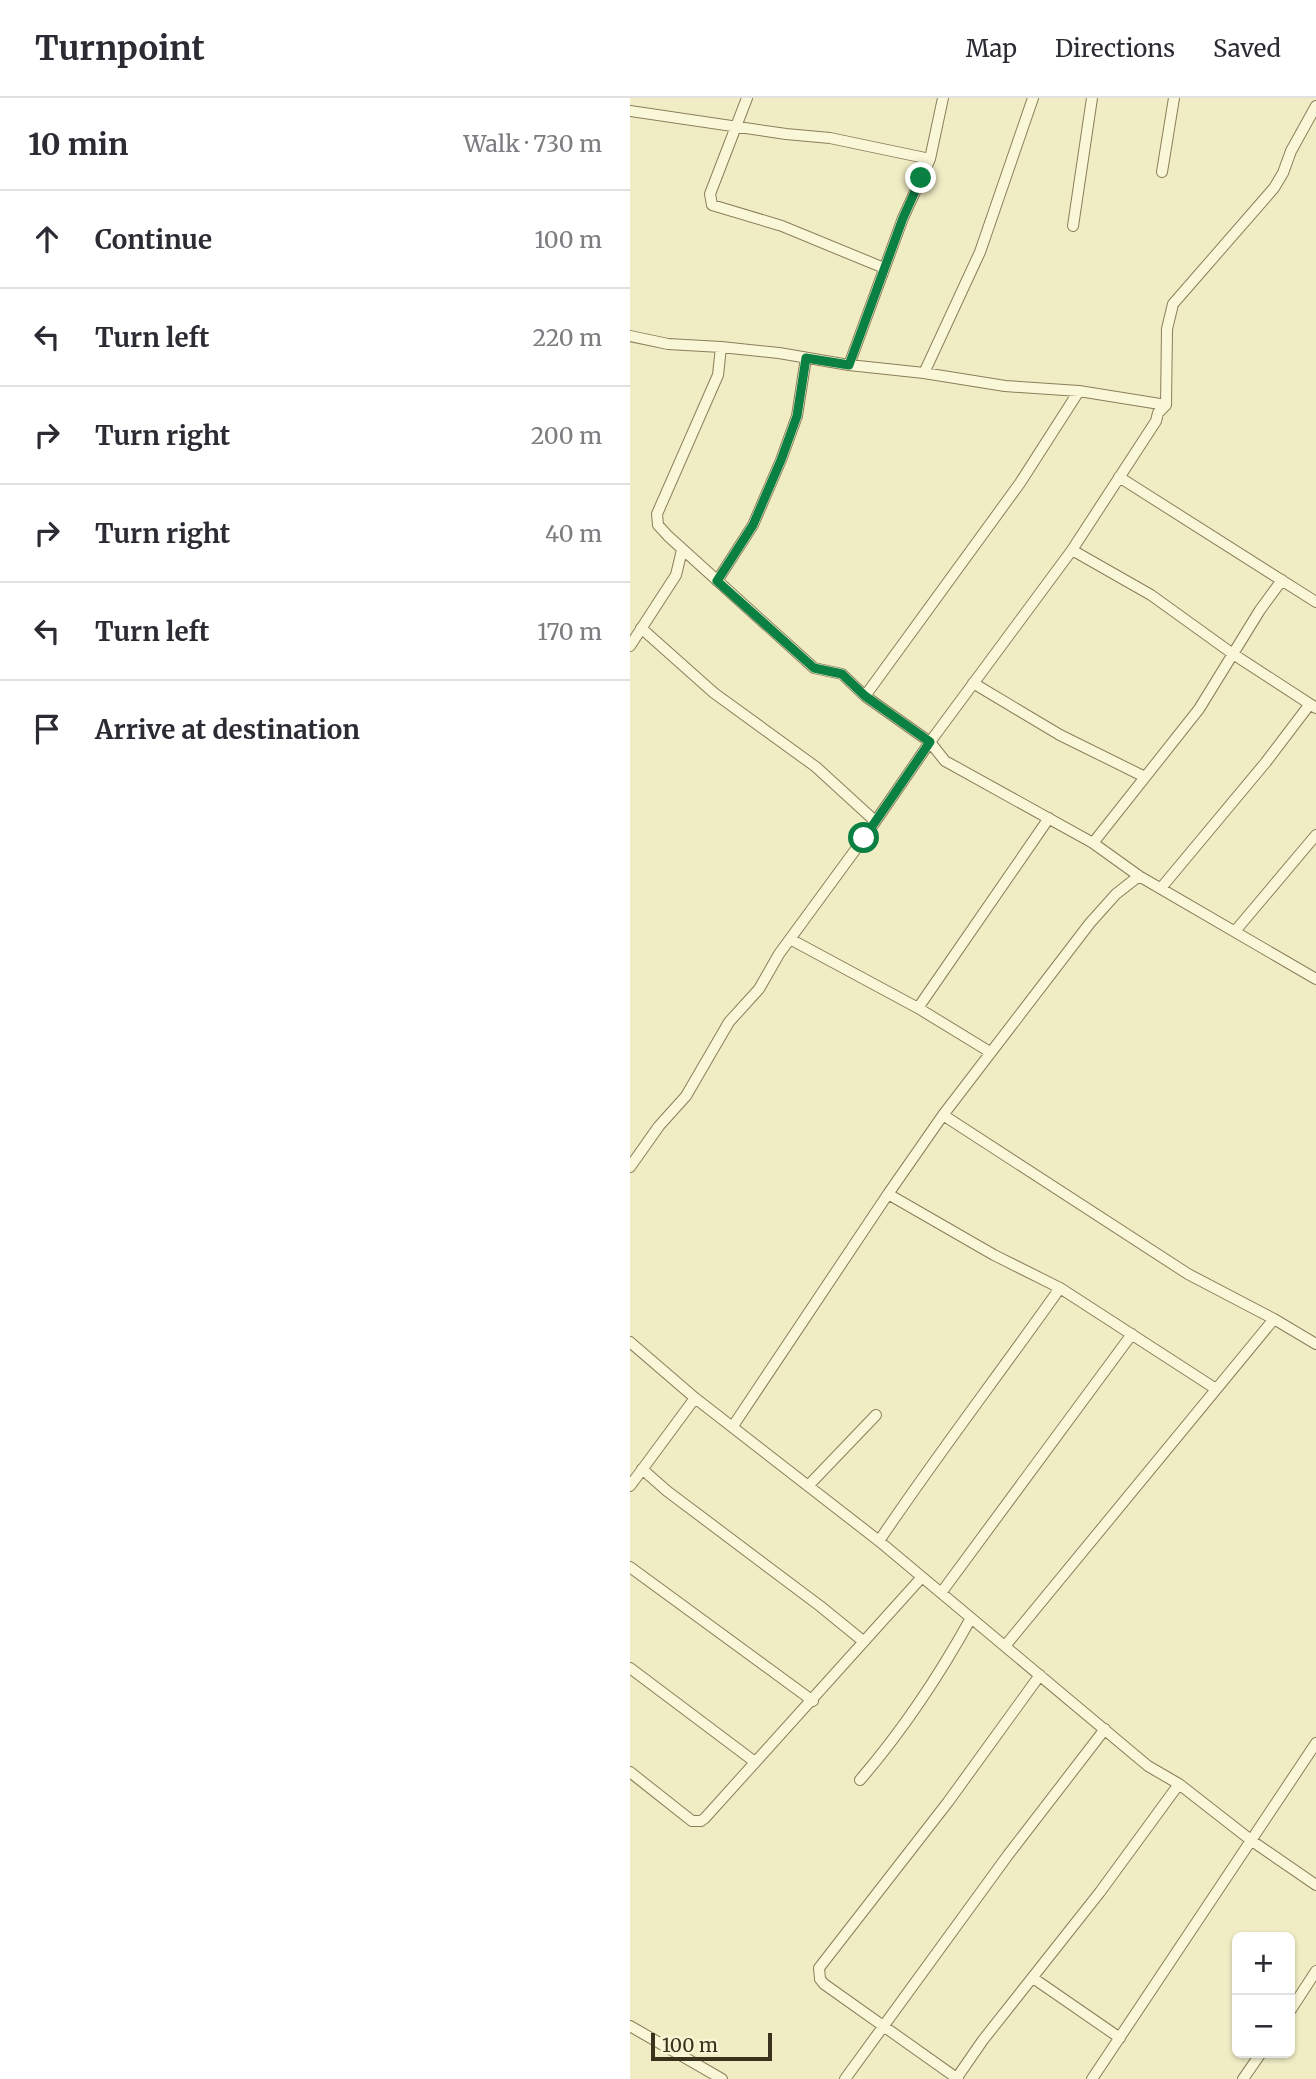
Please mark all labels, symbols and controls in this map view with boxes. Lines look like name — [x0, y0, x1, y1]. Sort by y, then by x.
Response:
text: Turnpoint — [35, 28, 205, 69]
text: Map — [966, 33, 1017, 64]
text: Directions — [1055, 33, 1175, 64]
text: Saved — [1213, 33, 1281, 64]
text: 10 min — [28, 125, 128, 163]
text: Walk · 730 m — [464, 129, 602, 158]
route end — [905, 162, 936, 193]
icon: ahead — [28, 220, 66, 258]
text: Continue — [95, 223, 212, 256]
text: 100 m — [534, 225, 602, 254]
icon: left — [28, 318, 66, 356]
text: Turn left — [95, 321, 209, 354]
text: 220 m — [532, 323, 602, 352]
icon: right — [28, 416, 66, 454]
text: Turn right — [95, 419, 230, 452]
text: 200 m — [531, 421, 602, 450]
icon: right — [28, 514, 66, 552]
text: Turn right — [95, 517, 230, 550]
text: 40 m — [545, 519, 602, 548]
icon: left — [28, 612, 66, 650]
text: Turn left — [95, 615, 209, 648]
text: 170 m — [537, 617, 602, 646]
icon: arrive — [28, 710, 66, 748]
text: Arrive at destination — [95, 713, 360, 746]
route start — [848, 822, 879, 853]
map controls — [1232, 1932, 1295, 2058]
button: + — [1232, 1932, 1295, 1995]
button: − — [1232, 1995, 1295, 2058]
scale bar — [651, 2030, 772, 2062]
text: 100 m — [662, 2033, 718, 2057]

